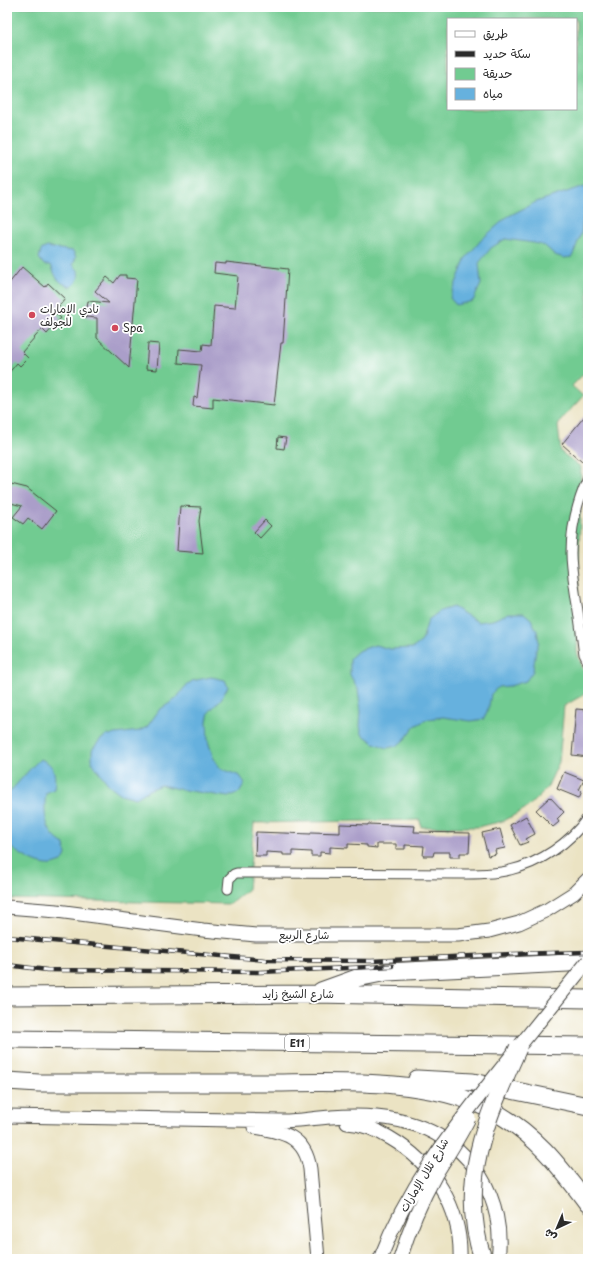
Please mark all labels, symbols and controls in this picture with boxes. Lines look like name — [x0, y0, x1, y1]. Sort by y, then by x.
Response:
legend — [447, 18, 577, 110]
text: طريق — [483, 24, 508, 42]
text: سكة حديد — [483, 44, 531, 62]
text: حديقة — [483, 64, 512, 82]
text: مياه — [483, 84, 503, 102]
place label: نادي الإمارات للجولف — [40, 300, 99, 330]
marker: نادي الإمارات للجولف — [27, 310, 37, 320]
place label: Spa — [123, 319, 143, 336]
marker: Spa — [110, 323, 120, 333]
street label: شارع الربيع — [279, 926, 329, 944]
street label: شارع الشيخ زايد — [262, 985, 334, 1003]
road number: E11 — [285, 1035, 309, 1051]
street label: شارع تلال الإمارات — [395, 1134, 453, 1216]
north arrow — [537, 1208, 577, 1248]
text: ش — [539, 1225, 560, 1246]

